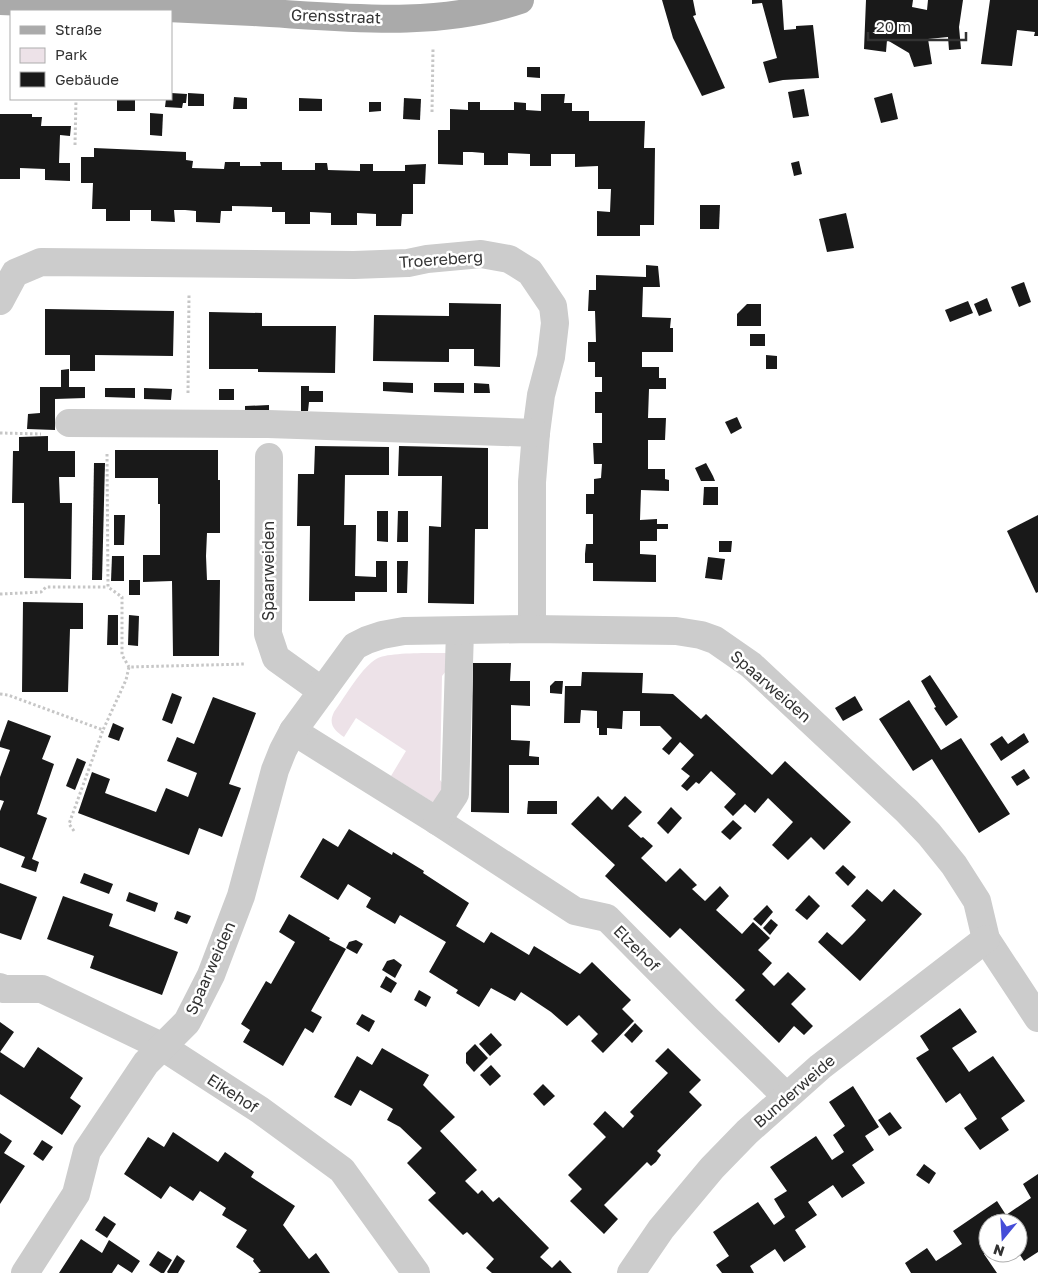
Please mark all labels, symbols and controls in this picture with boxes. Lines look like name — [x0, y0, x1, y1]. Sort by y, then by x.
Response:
street label: Grensstraat — [291, 4, 381, 28]
legend — [10, 10, 172, 100]
scale bar — [868, 10, 966, 42]
text: 20 m — [876, 17, 911, 35]
text: Straße — [55, 20, 102, 38]
text: Park — [55, 45, 88, 63]
text: Gebäude — [55, 70, 119, 88]
street label: Troereberg — [398, 246, 484, 272]
street label: Spaarweiden — [258, 521, 278, 621]
street label: Spaarweiden — [727, 646, 815, 726]
street label: Spaarweiden — [181, 918, 239, 1018]
street label: Elzehof — [610, 921, 665, 976]
street label: Bunderweide — [749, 1050, 839, 1132]
street label: Eikehof — [204, 1069, 263, 1117]
north arrow — [978, 1213, 1028, 1263]
text: N — [991, 1241, 1007, 1261]

